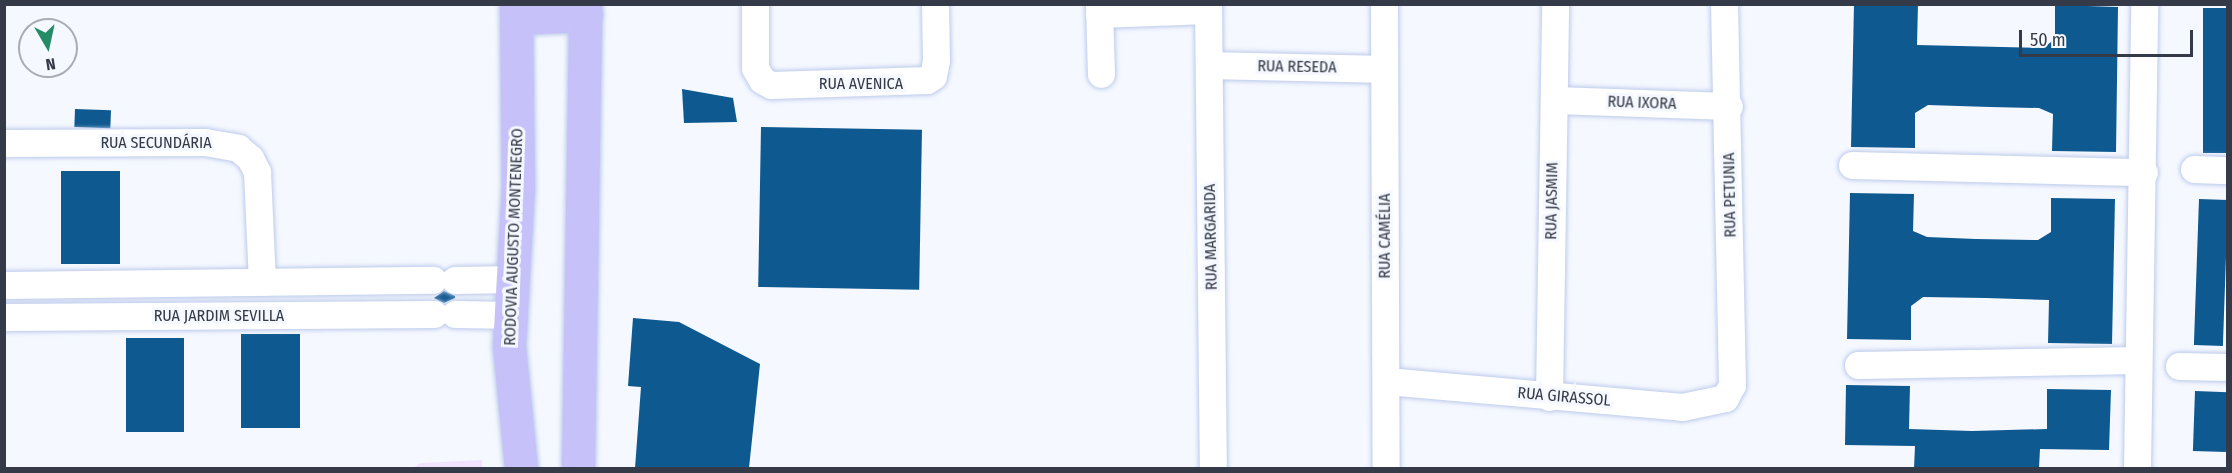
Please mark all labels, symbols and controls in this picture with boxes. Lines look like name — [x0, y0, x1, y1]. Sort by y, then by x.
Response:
north arrow — [18, 18, 78, 78]
scale bar — [2022, 18, 2196, 56]
text: 50 m — [2030, 29, 2066, 51]
text: N — [44, 54, 57, 74]
street label: RUA RESEDA — [1257, 57, 1337, 77]
street label: RUA AVENICA — [819, 74, 903, 94]
street label: RUA IXORA — [1607, 92, 1677, 114]
street label: RODOVIA AUGUSTO MONTENEGRO — [501, 128, 527, 346]
street label: RUA SECUNDÁRIA — [100, 133, 212, 153]
street label: RUA PETUNIA — [1720, 152, 1740, 238]
street label: RUA JASMIM — [1542, 162, 1562, 240]
street label: RUA MARGARIDA — [1200, 184, 1222, 290]
street label: RUA CAMÉLIA — [1375, 193, 1395, 279]
street label: RUA JARDIM SEVILLA — [154, 306, 284, 326]
street label: RUA GIRASSOL — [1517, 383, 1611, 411]

